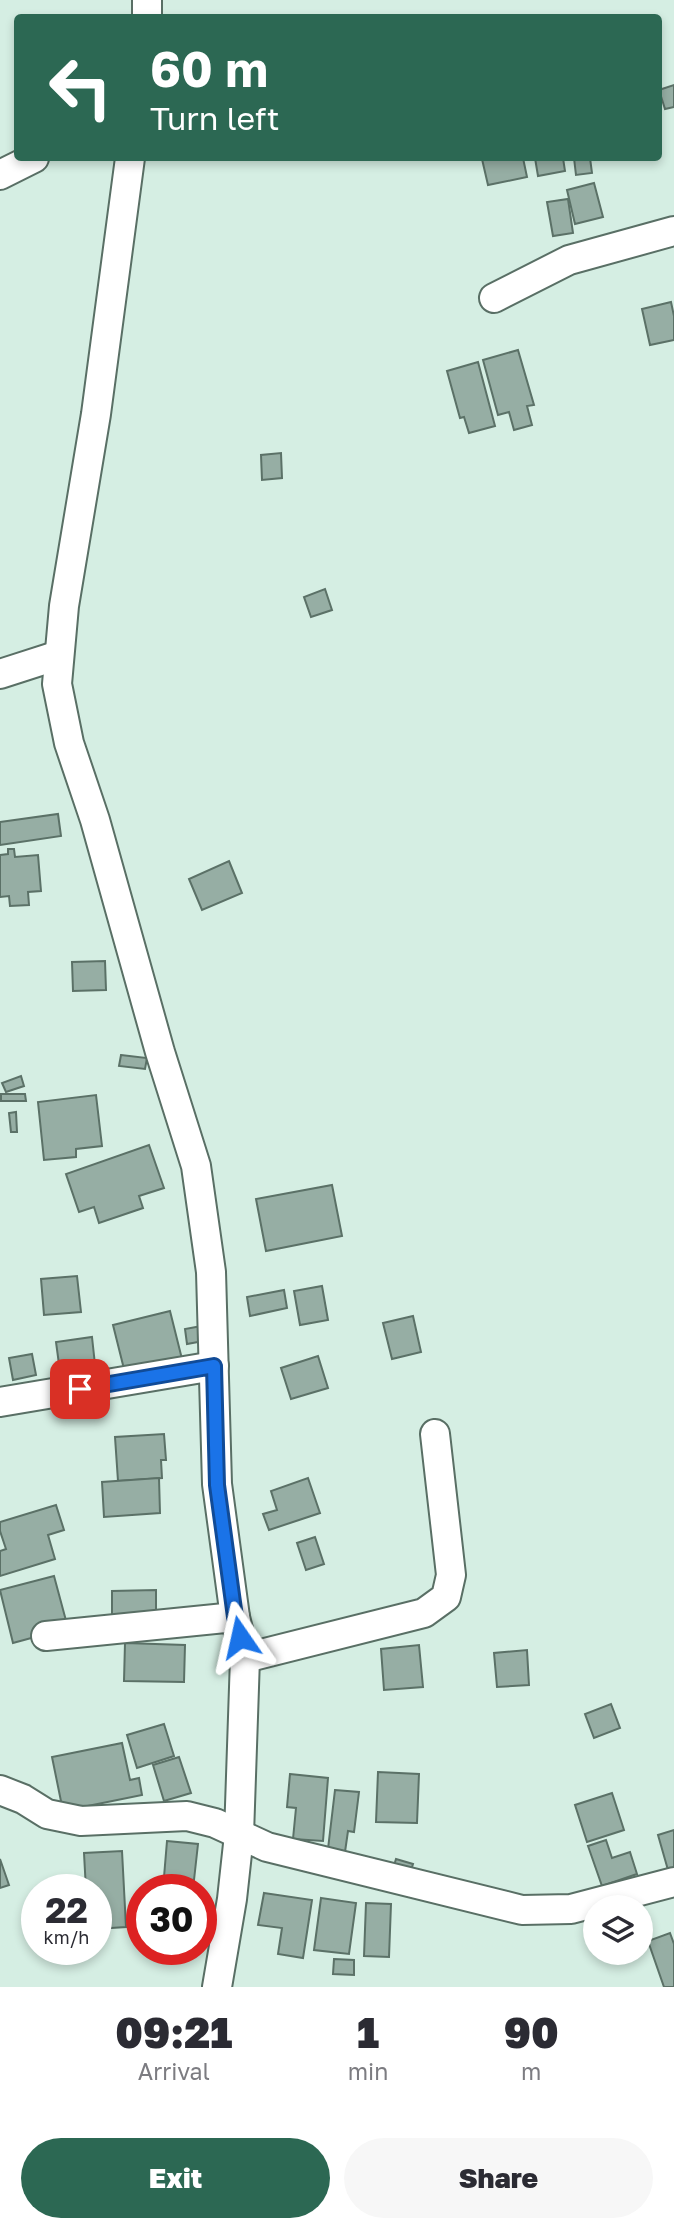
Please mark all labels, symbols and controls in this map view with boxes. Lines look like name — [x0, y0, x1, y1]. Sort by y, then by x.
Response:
text: 60 m — [150, 39, 268, 98]
icon: left — [35, 42, 126, 133]
text: Turn left — [150, 99, 279, 137]
pin — [50, 1359, 110, 1419]
icon: arrive — [61, 1370, 99, 1408]
position arrow — [203, 1600, 277, 1674]
speed limit sign: 30 — [126, 1874, 217, 1965]
text: 22 — [45, 1889, 88, 1931]
map controls — [583, 1895, 653, 1965]
button: layers — [583, 1895, 653, 1965]
text: km/h — [44, 1926, 89, 1948]
text: 09:21 — [115, 2007, 232, 2057]
text: 1 — [357, 2007, 379, 2057]
text: 90 — [504, 2007, 559, 2057]
text: Arrival — [138, 2057, 210, 2085]
text: min — [348, 2057, 388, 2085]
text: m — [521, 2057, 541, 2085]
button: Exit — [21, 2138, 330, 2218]
button: Share — [344, 2138, 653, 2218]

